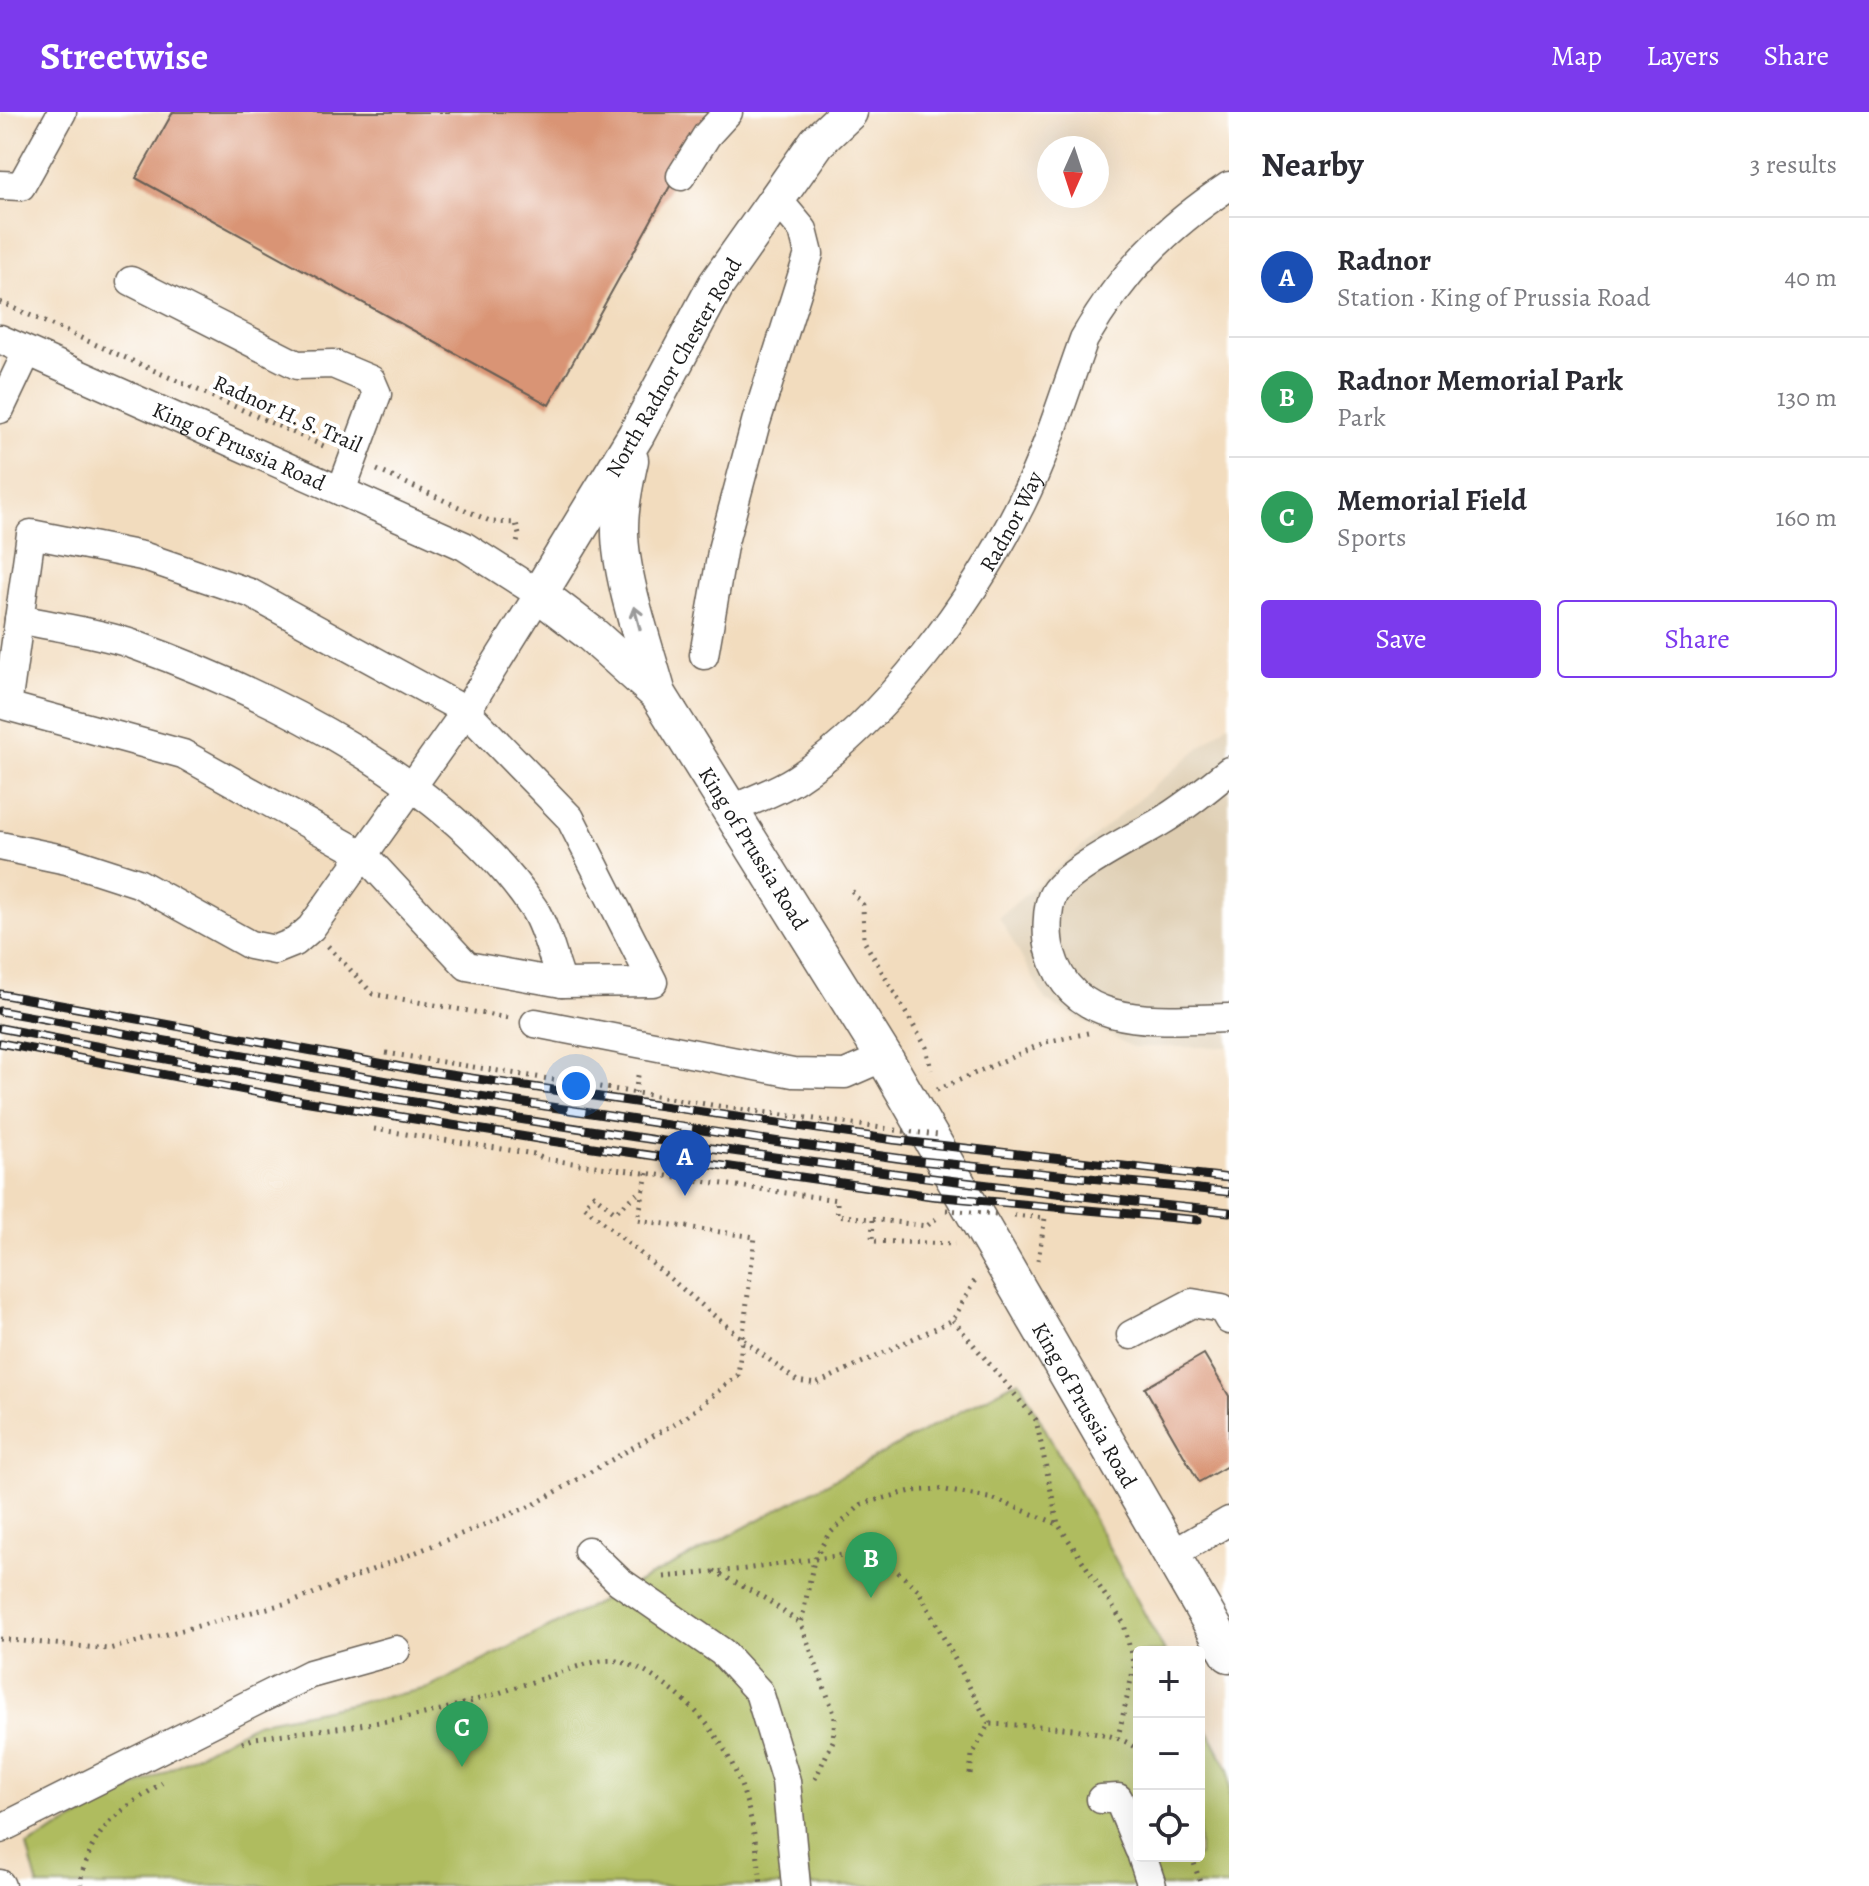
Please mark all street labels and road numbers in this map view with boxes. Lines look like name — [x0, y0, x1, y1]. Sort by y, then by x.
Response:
street label: North Radnor Chester Road — [599, 252, 749, 483]
street label: Radnor H. S. Trail — [209, 368, 367, 460]
street label: King of Prussia Road — [147, 395, 330, 498]
street label: Radnor Way — [973, 467, 1050, 577]
street label: King of Prussia Road — [691, 761, 815, 936]
street label: King of Prussia Road — [1024, 1317, 1144, 1494]

